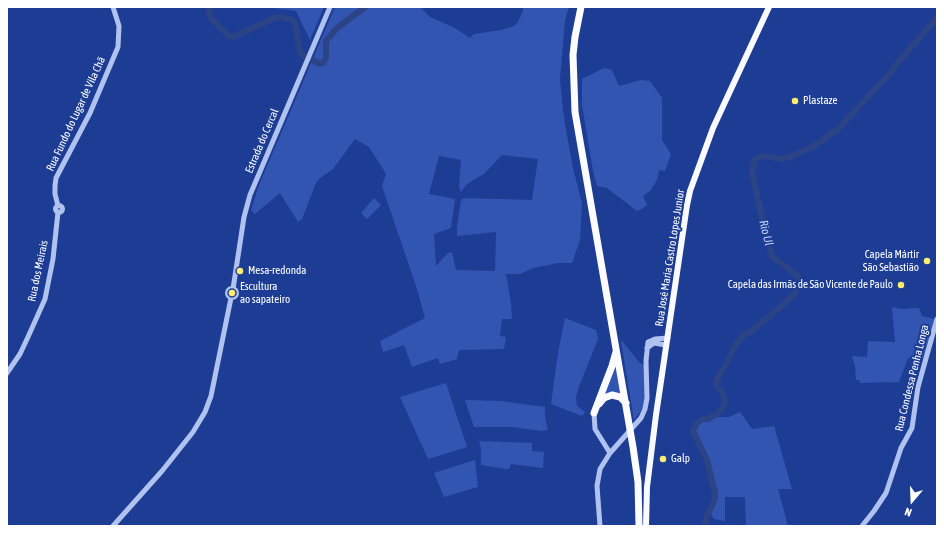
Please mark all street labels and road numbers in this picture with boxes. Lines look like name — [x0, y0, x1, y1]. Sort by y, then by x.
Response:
street label: Rua Fundo do Lugar de Vila Chã — [44, 55, 108, 173]
street label: Estrada do Cercal — [242, 107, 282, 175]
street label: Rua José Maria Castro Lopes Junior — [653, 189, 687, 327]
street label: Rua dos Meirais — [25, 239, 51, 303]
street label: Rua Condessa Penha Longa — [892, 323, 932, 433]

